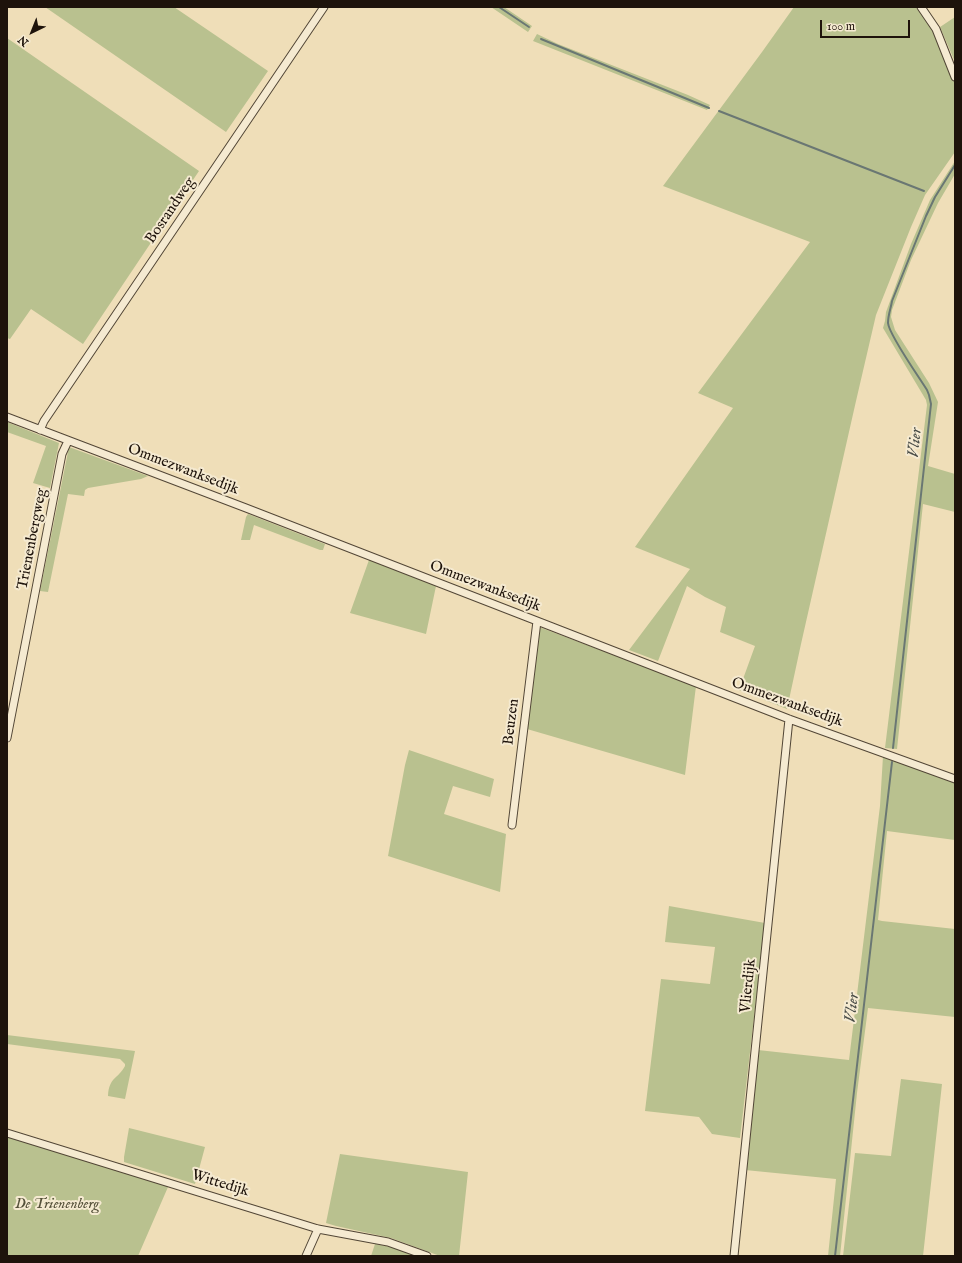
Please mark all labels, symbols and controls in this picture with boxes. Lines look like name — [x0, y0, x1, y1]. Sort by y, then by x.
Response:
north arrow — [12, 12, 52, 52]
scale bar — [822, 12, 912, 38]
text: 100 m — [827, 19, 855, 34]
text: N — [16, 32, 32, 49]
street label: Bosrandweg — [142, 174, 200, 248]
water label: Vlier — [905, 427, 927, 459]
street label: Ommezwanksedijk — [125, 441, 241, 499]
street label: Trienenbergweg — [14, 487, 52, 591]
street label: Ommezwanksedijk — [427, 558, 543, 616]
street label: Ommezwanksedijk — [729, 674, 845, 732]
street label: Beuzen — [500, 698, 524, 746]
street label: Vlierdijk — [737, 958, 761, 1014]
water label: Vlier — [842, 992, 864, 1024]
street label: Wittedijk — [189, 1167, 251, 1201]
park label: De Trienenberg — [15, 1196, 99, 1214]

